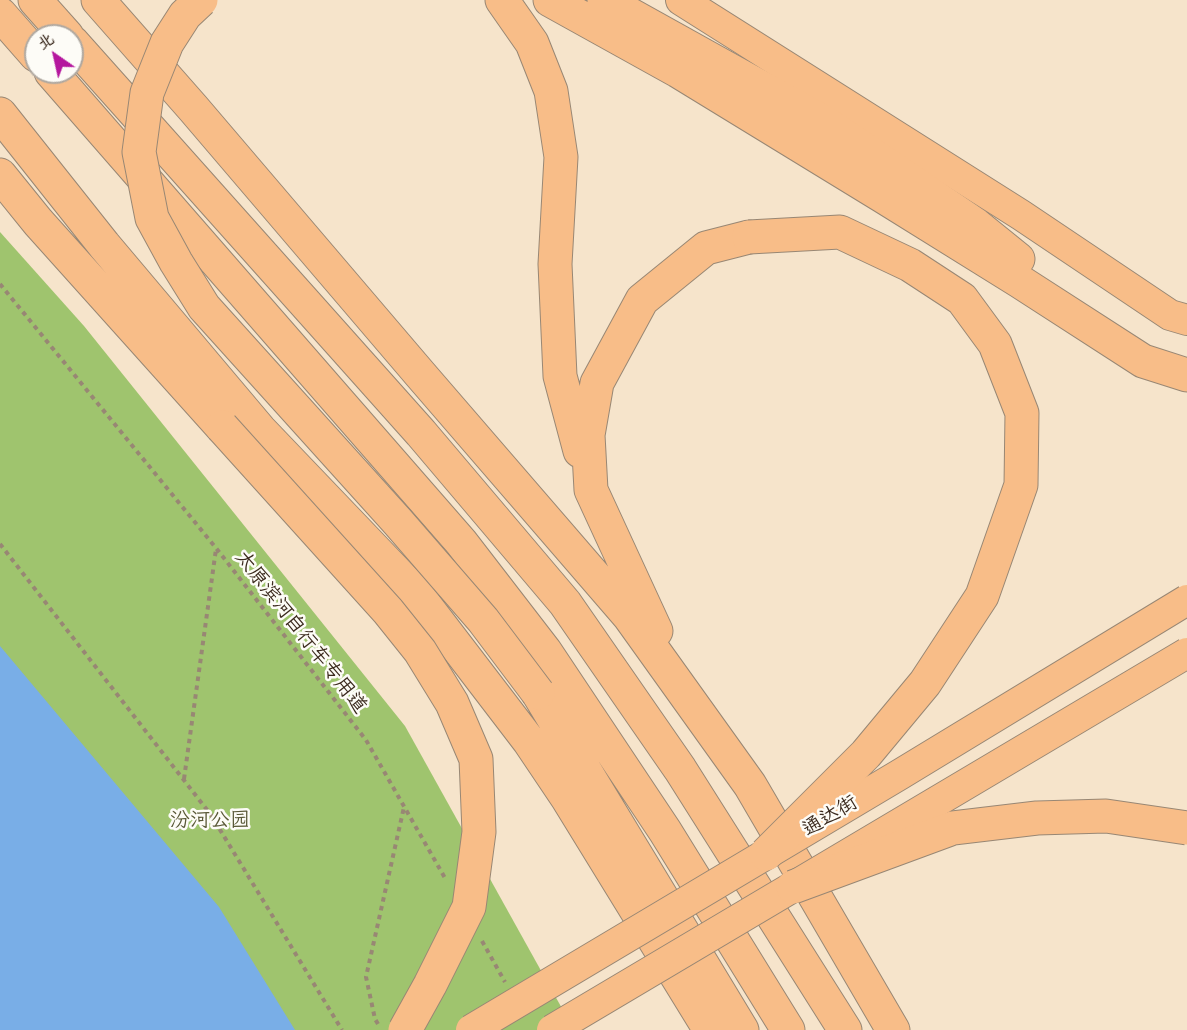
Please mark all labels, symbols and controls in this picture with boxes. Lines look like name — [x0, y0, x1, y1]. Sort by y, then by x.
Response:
north arrow — [24, 24, 84, 84]
text: 北 — [33, 28, 57, 54]
street label: 太原滨河自行车专用道 — [230, 546, 372, 718]
street label: 通达街 — [798, 790, 862, 842]
park label: 汾河公园 — [170, 808, 250, 832]

